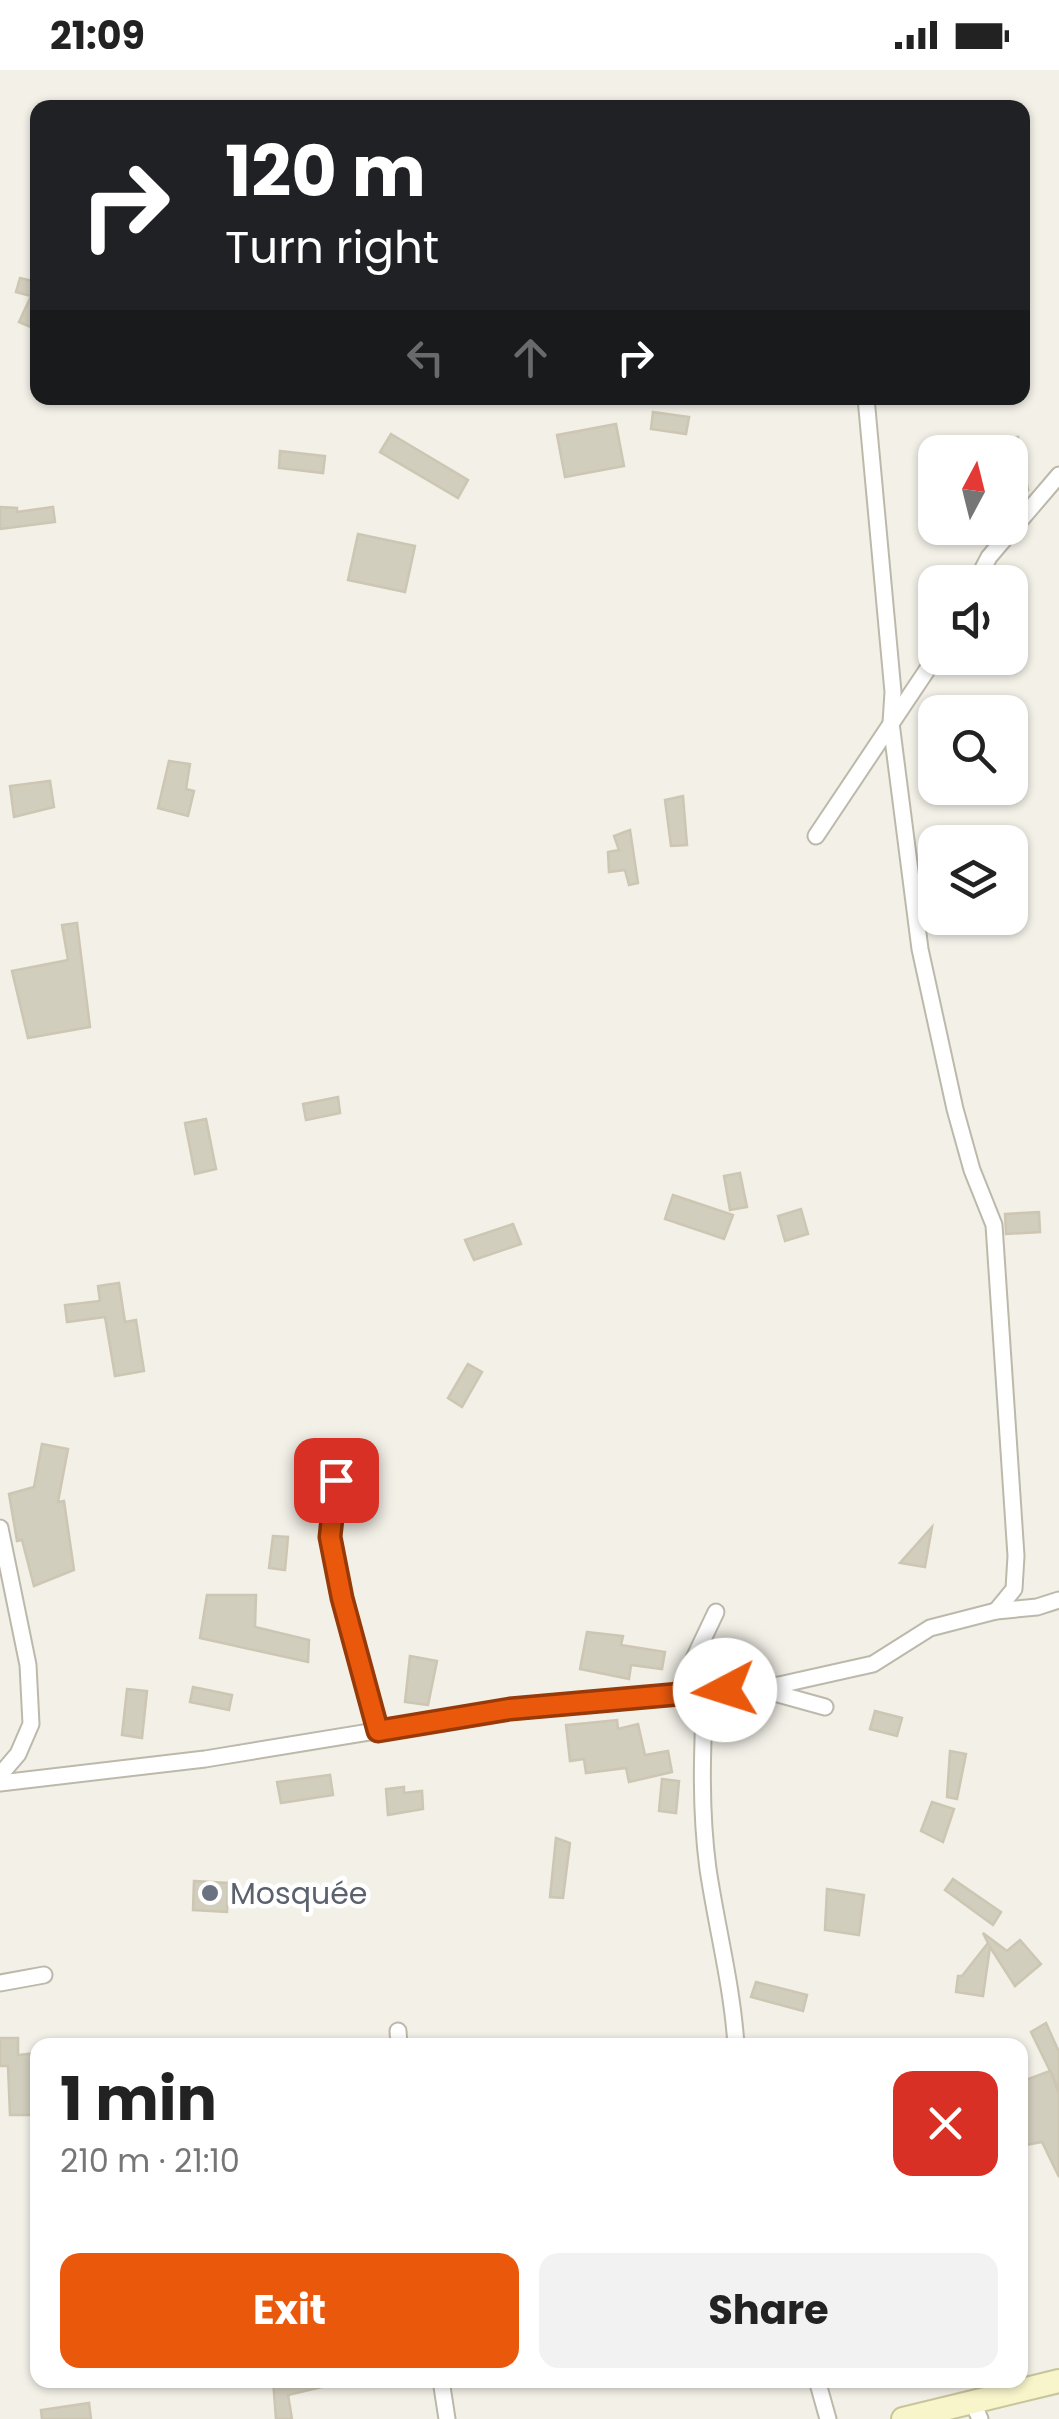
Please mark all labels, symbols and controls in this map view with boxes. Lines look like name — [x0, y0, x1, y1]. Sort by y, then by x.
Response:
text: 21:09 — [50, 9, 145, 62]
text: 120 m — [225, 122, 426, 221]
icon: right — [60, 140, 190, 270]
text: Turn right — [225, 216, 439, 279]
icon: left — [398, 330, 453, 385]
icon: ahead — [503, 330, 558, 385]
icon: right — [608, 330, 663, 385]
north arrow — [918, 435, 1028, 545]
map controls — [918, 435, 1028, 935]
button: sound — [918, 565, 1028, 675]
button: search — [918, 695, 1028, 805]
button: layers — [918, 825, 1028, 935]
pin — [294, 1438, 379, 1523]
icon: arrive — [309, 1453, 364, 1508]
position arrow — [673, 1638, 777, 1742]
place label: Mosquée — [230, 1872, 367, 1915]
marker: Mosquée — [199, 1882, 221, 1904]
text: 1 min — [60, 2057, 217, 2141]
button: close — [893, 2071, 998, 2176]
text: 210 m · 21:10 — [60, 2138, 240, 2183]
button: Exit — [60, 2253, 519, 2368]
button: Share — [539, 2253, 998, 2368]

